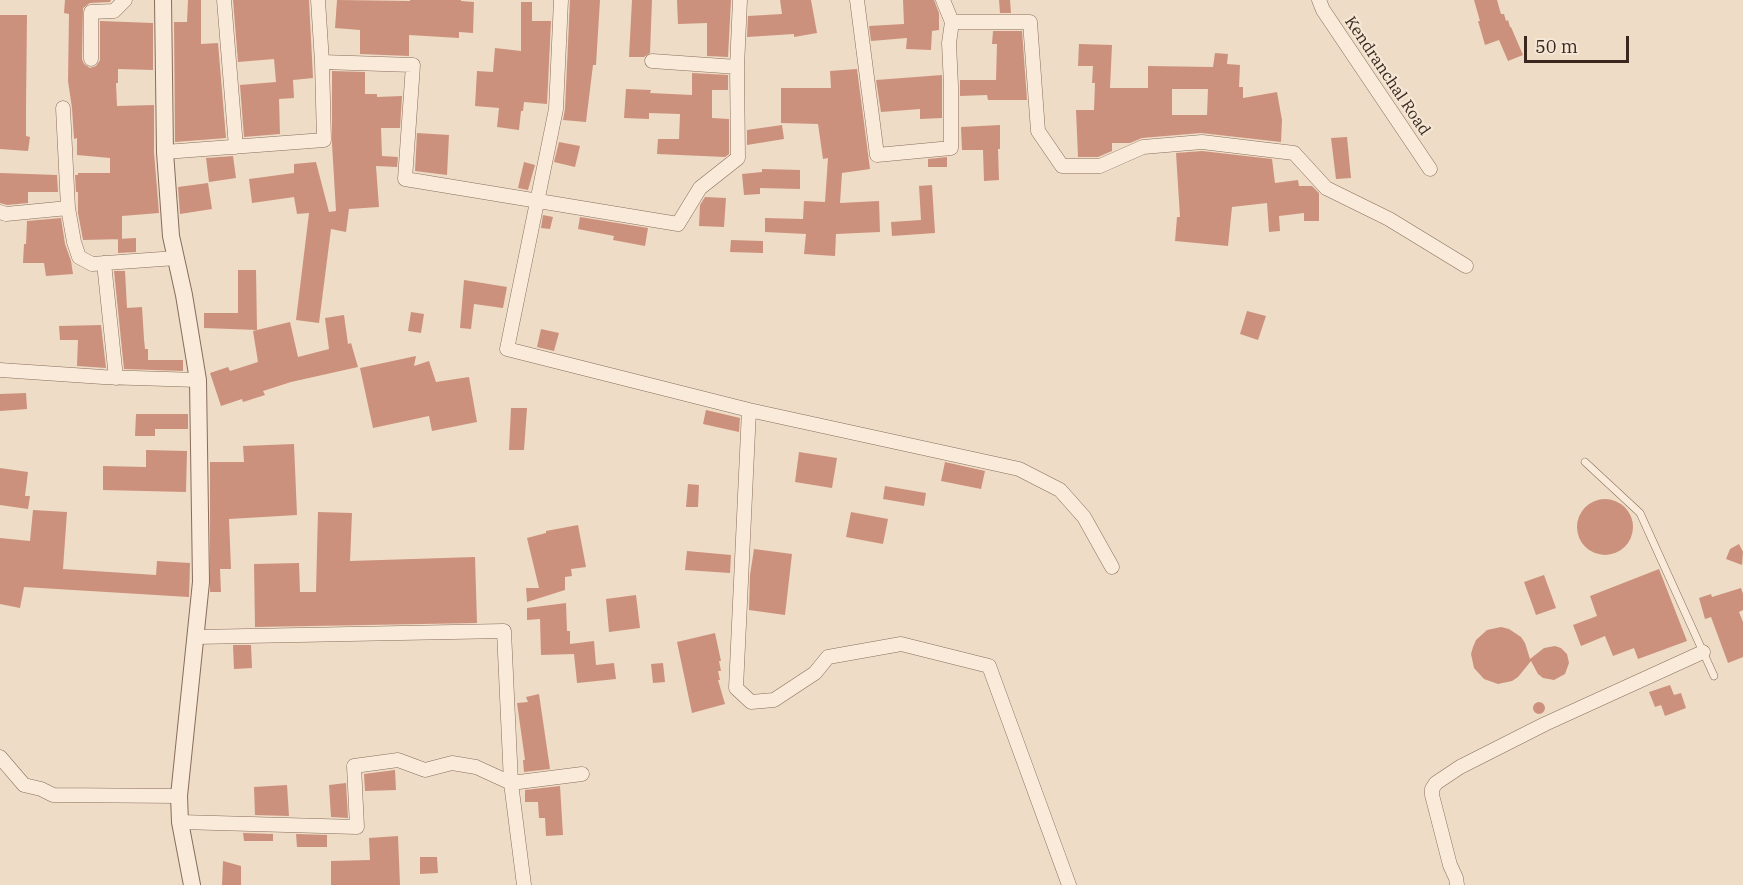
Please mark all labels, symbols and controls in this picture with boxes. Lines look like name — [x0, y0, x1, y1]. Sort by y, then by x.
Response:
street label: Kendranchal Road — [1340, 13, 1434, 139]
scale bar — [1527, 24, 1632, 62]
text: 50 m — [1535, 35, 1578, 58]

